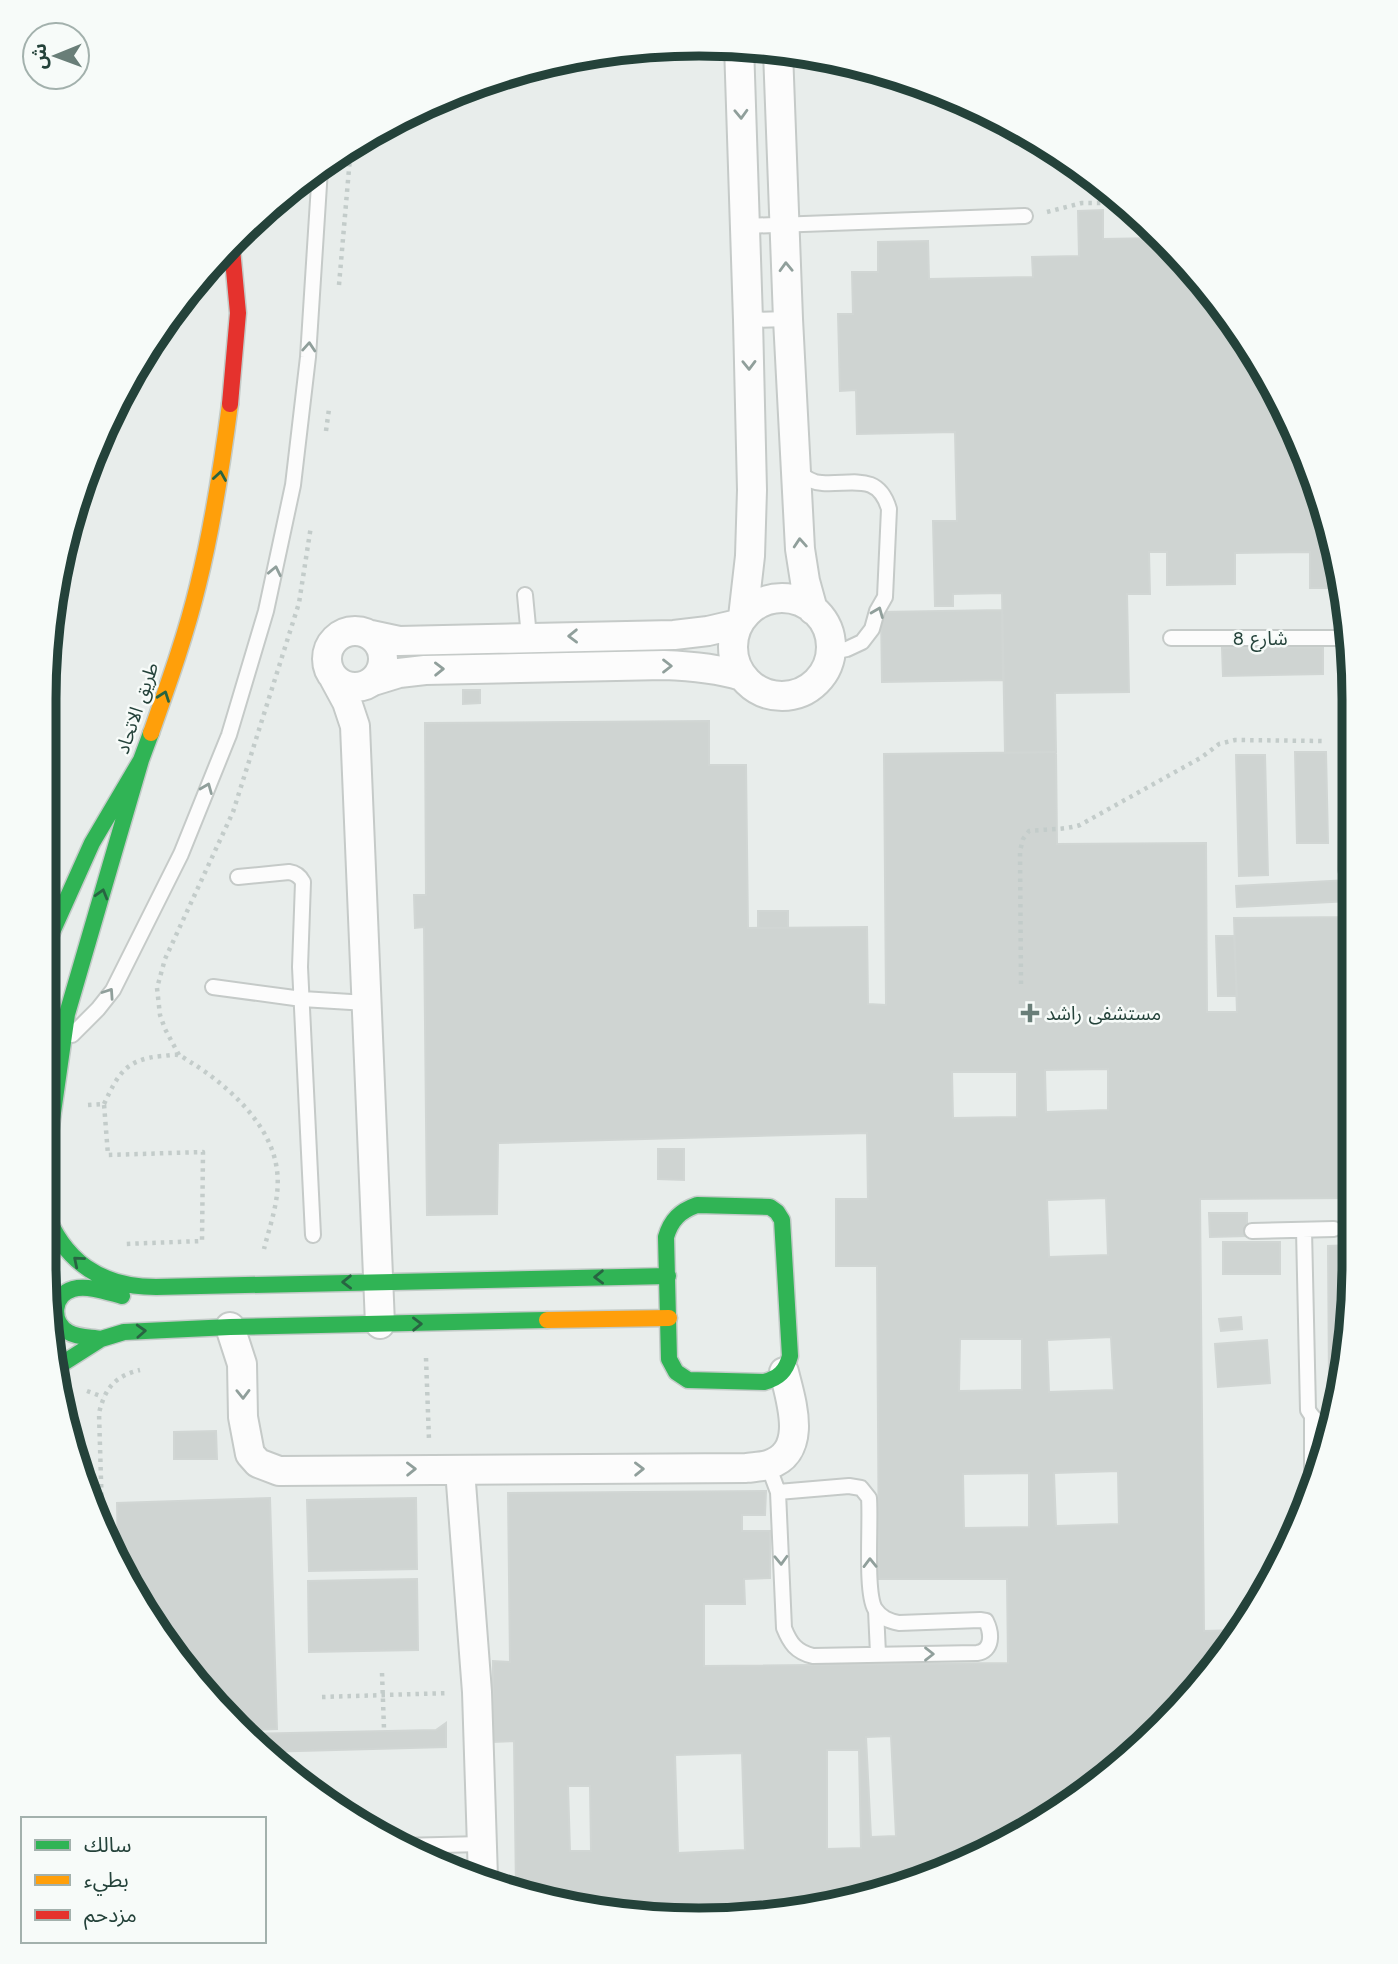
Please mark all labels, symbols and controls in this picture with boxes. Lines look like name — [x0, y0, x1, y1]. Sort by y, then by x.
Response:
north arrow — [21, 21, 91, 91]
text: ش — [28, 43, 51, 70]
one-way arrow — [734, 108, 749, 119]
one-way arrow — [779, 261, 794, 272]
one-way arrow — [301, 341, 316, 352]
one-way arrow — [741, 361, 757, 371]
one-way arrow — [212, 470, 227, 481]
one-way arrow — [793, 537, 808, 548]
one-way arrow — [266, 565, 281, 577]
one-way arrow — [870, 607, 884, 619]
street label: شارع 8 — [1232, 627, 1288, 652]
one-way arrow — [568, 629, 579, 644]
one-way arrow — [662, 658, 672, 674]
street label: طريق الاتحاد — [111, 659, 163, 757]
one-way arrow — [434, 662, 445, 677]
one-way arrow — [156, 690, 170, 702]
one-way arrow — [199, 783, 213, 795]
one-way arrow — [93, 888, 108, 900]
one-way arrow — [101, 988, 114, 1001]
place label: مستشفى راشد — [1046, 1002, 1161, 1025]
marker: مستشفى راشد — [1020, 1003, 1040, 1023]
one-way arrow — [73, 1257, 86, 1269]
one-way arrow — [594, 1270, 605, 1285]
one-way arrow — [342, 1274, 352, 1290]
one-way arrow — [412, 1316, 423, 1331]
one-way arrow — [135, 1324, 146, 1339]
one-way arrow — [235, 1389, 251, 1399]
one-way arrow — [406, 1461, 417, 1477]
one-way arrow — [633, 1461, 644, 1476]
one-way arrow — [773, 1555, 788, 1566]
one-way arrow — [863, 1557, 878, 1568]
one-way arrow — [925, 1646, 935, 1662]
legend — [21, 1817, 266, 1943]
text: سالك — [84, 1832, 131, 1857]
text: بطيء — [84, 1867, 129, 1896]
text: مزدحم — [84, 1902, 137, 1930]

